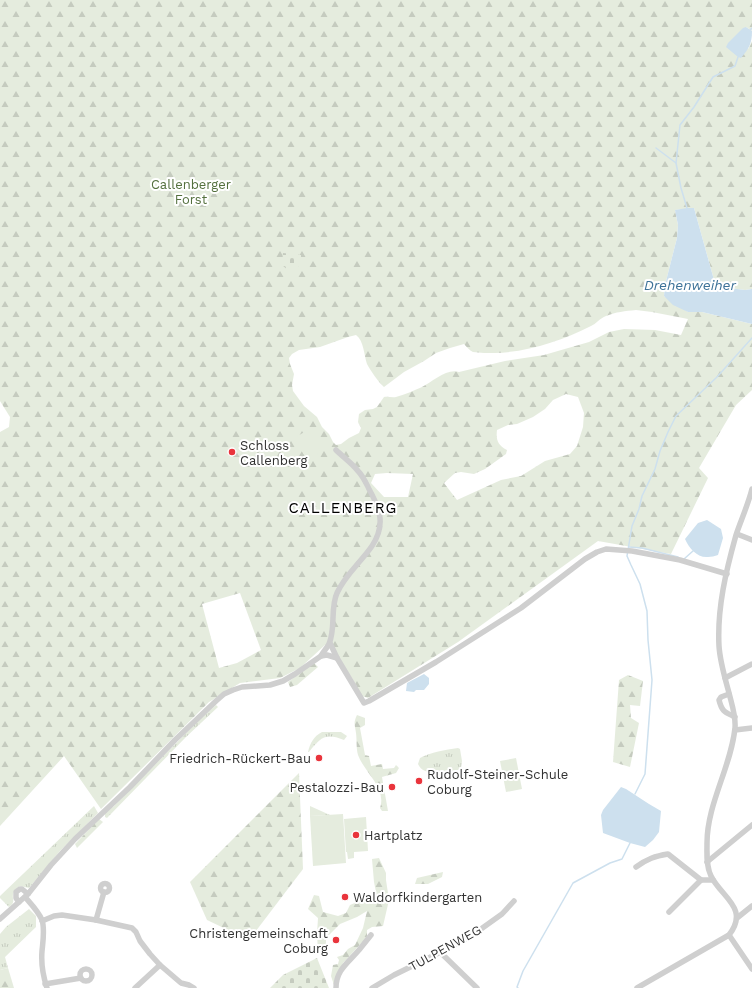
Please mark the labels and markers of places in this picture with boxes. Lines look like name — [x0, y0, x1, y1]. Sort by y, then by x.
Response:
place label: Schloss Callenberg — [240, 438, 307, 468]
marker: Schloss Callenberg — [227, 447, 237, 457]
place label: Friedrich-Rückert-Bau — [169, 751, 311, 766]
marker: Friedrich-Rückert-Bau — [314, 753, 324, 763]
place label: Rudolf-Steiner-Schule Coburg — [427, 767, 568, 797]
marker: Rudolf-Steiner-Schule Coburg — [414, 776, 424, 786]
place label: Pestalozzi-Bau — [290, 780, 384, 795]
marker: Pestalozzi-Bau — [387, 782, 397, 792]
place label: Hartplatz — [364, 828, 423, 843]
marker: Hartplatz — [351, 830, 361, 840]
place label: Waldorfkindergarten — [353, 890, 482, 905]
marker: Waldorfkindergarten — [340, 892, 350, 902]
place label: Christengemeinschaft Coburg — [189, 926, 329, 956]
marker: Christengemeinschaft Coburg — [331, 935, 341, 945]

